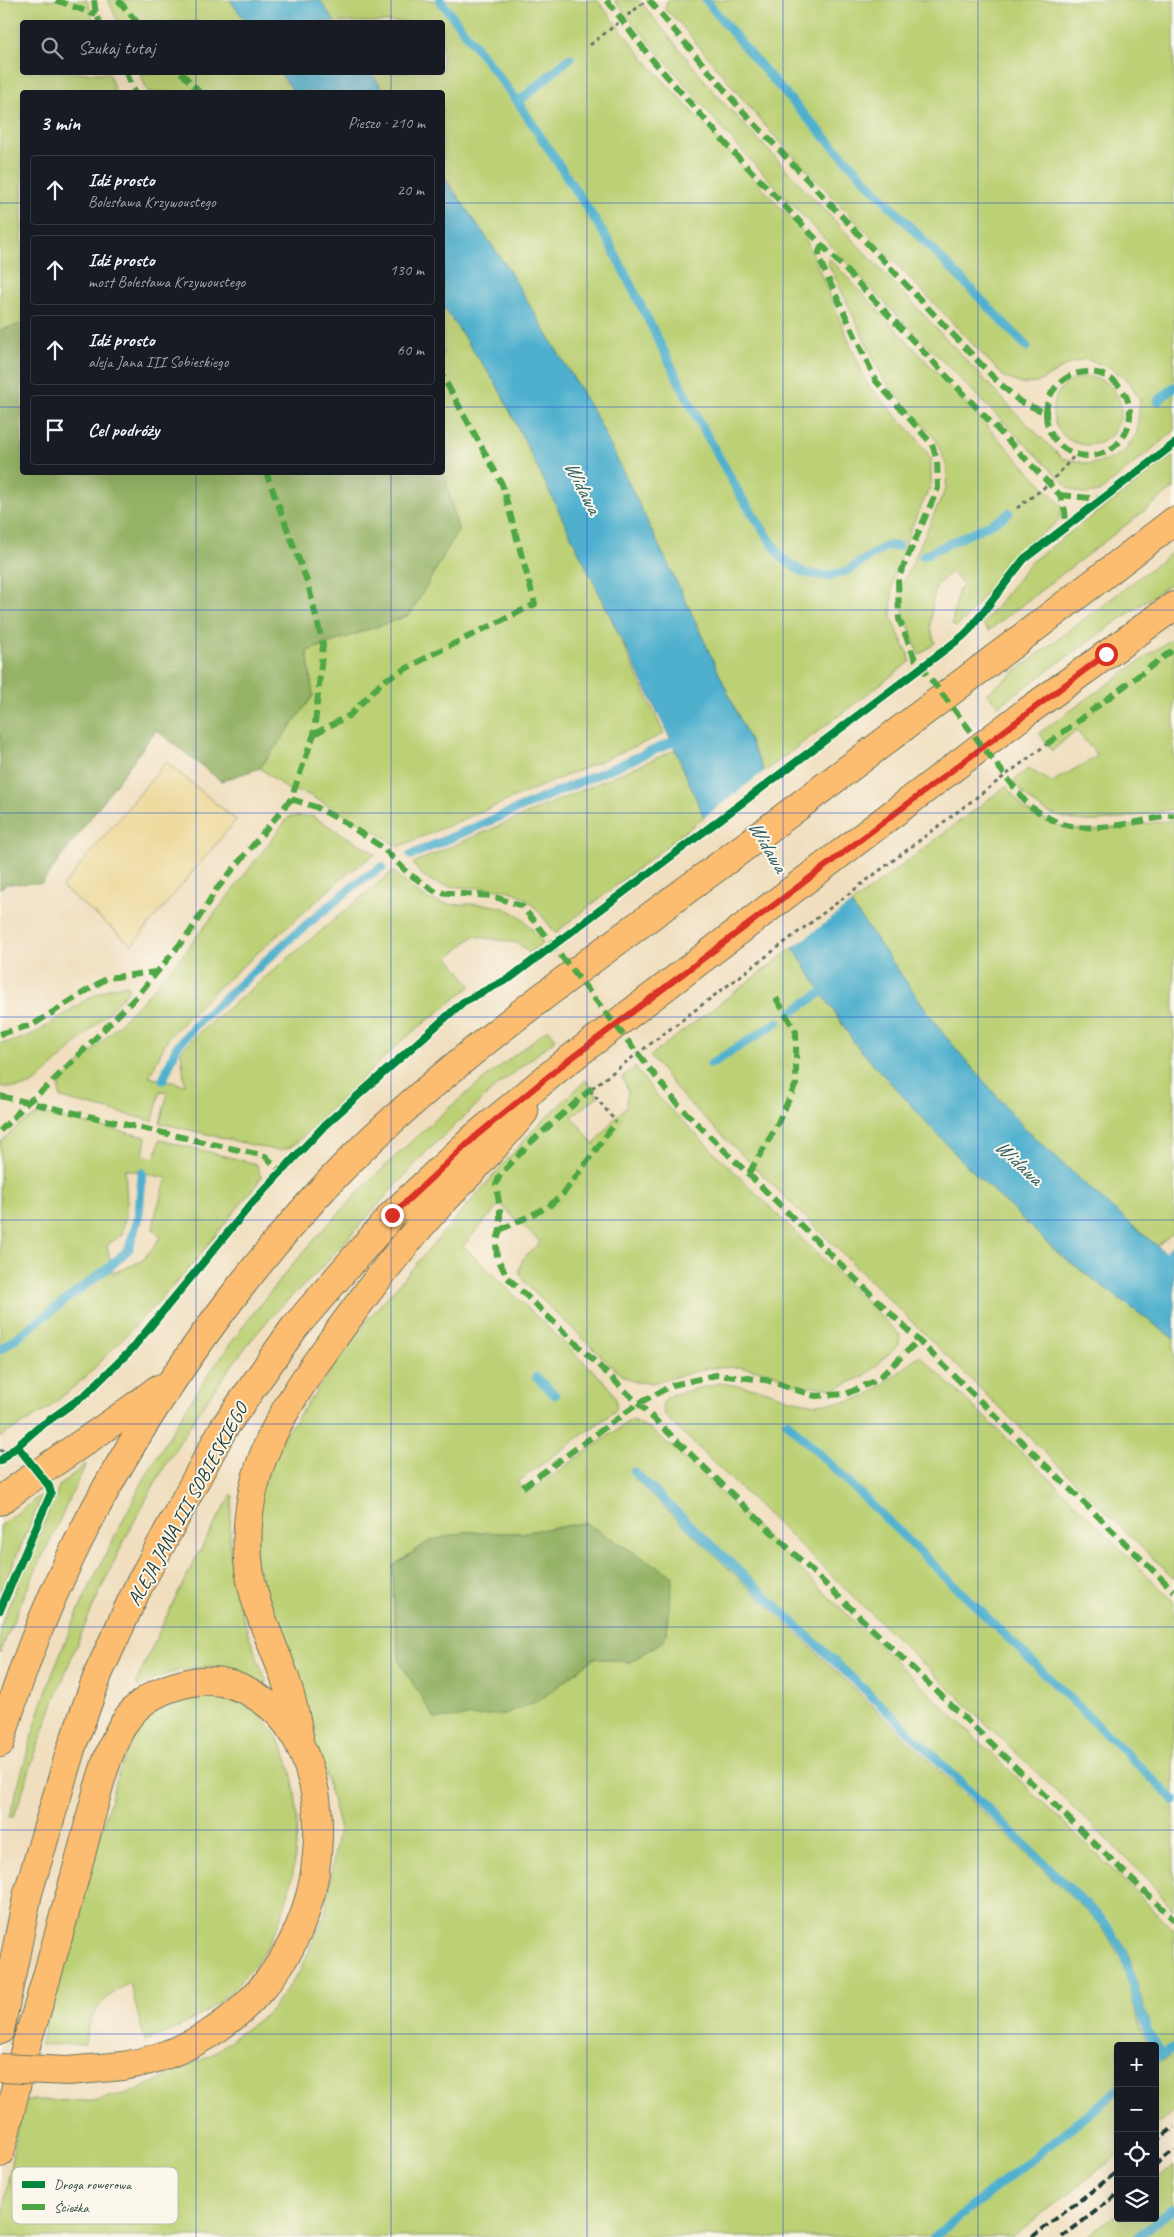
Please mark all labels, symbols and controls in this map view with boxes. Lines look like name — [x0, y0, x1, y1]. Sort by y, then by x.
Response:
search box — [20, 20, 445, 75]
icon: search — [38, 34, 66, 62]
text: Szukaj tutaj — [78, 36, 155, 60]
text: 3 min — [40, 110, 80, 136]
text: Pieszo · 210 m — [348, 113, 425, 133]
text: Idź prosto — [88, 168, 155, 192]
icon: ahead — [41, 176, 69, 204]
text: 20 m — [397, 180, 424, 200]
text: Bolesława Krzywoustego — [88, 192, 216, 212]
text: Idź prosto — [88, 248, 155, 272]
icon: ahead — [41, 256, 69, 284]
text: 130 m — [390, 260, 424, 280]
text: most Bolesława Krzywoustego — [88, 272, 245, 292]
text: Idź prosto — [88, 328, 155, 352]
icon: ahead — [41, 336, 69, 364]
text: 60 m — [397, 340, 424, 360]
text: aleja Jana III Sobieskiego — [88, 352, 228, 372]
icon: arrive — [41, 416, 69, 444]
text: Cel podróży — [88, 418, 159, 442]
water label: Widawa — [559, 456, 608, 520]
route start — [1095, 643, 1118, 666]
water label: Widawa — [742, 815, 795, 879]
water label: Widawa — [990, 1133, 1050, 1192]
route end — [381, 1204, 404, 1227]
street label: ALEJA JANA III SOBIESKIEGO — [121, 1397, 255, 1610]
map controls — [1114, 2042, 1159, 2222]
button: + — [1114, 2042, 1159, 2087]
button: − — [1114, 2087, 1159, 2132]
button: locate — [1114, 2132, 1159, 2177]
legend — [12, 2167, 178, 2224]
text: Droga rowerowa — [54, 2176, 132, 2193]
button: layers — [1114, 2177, 1159, 2222]
text: Ścieżka — [54, 2199, 89, 2216]

